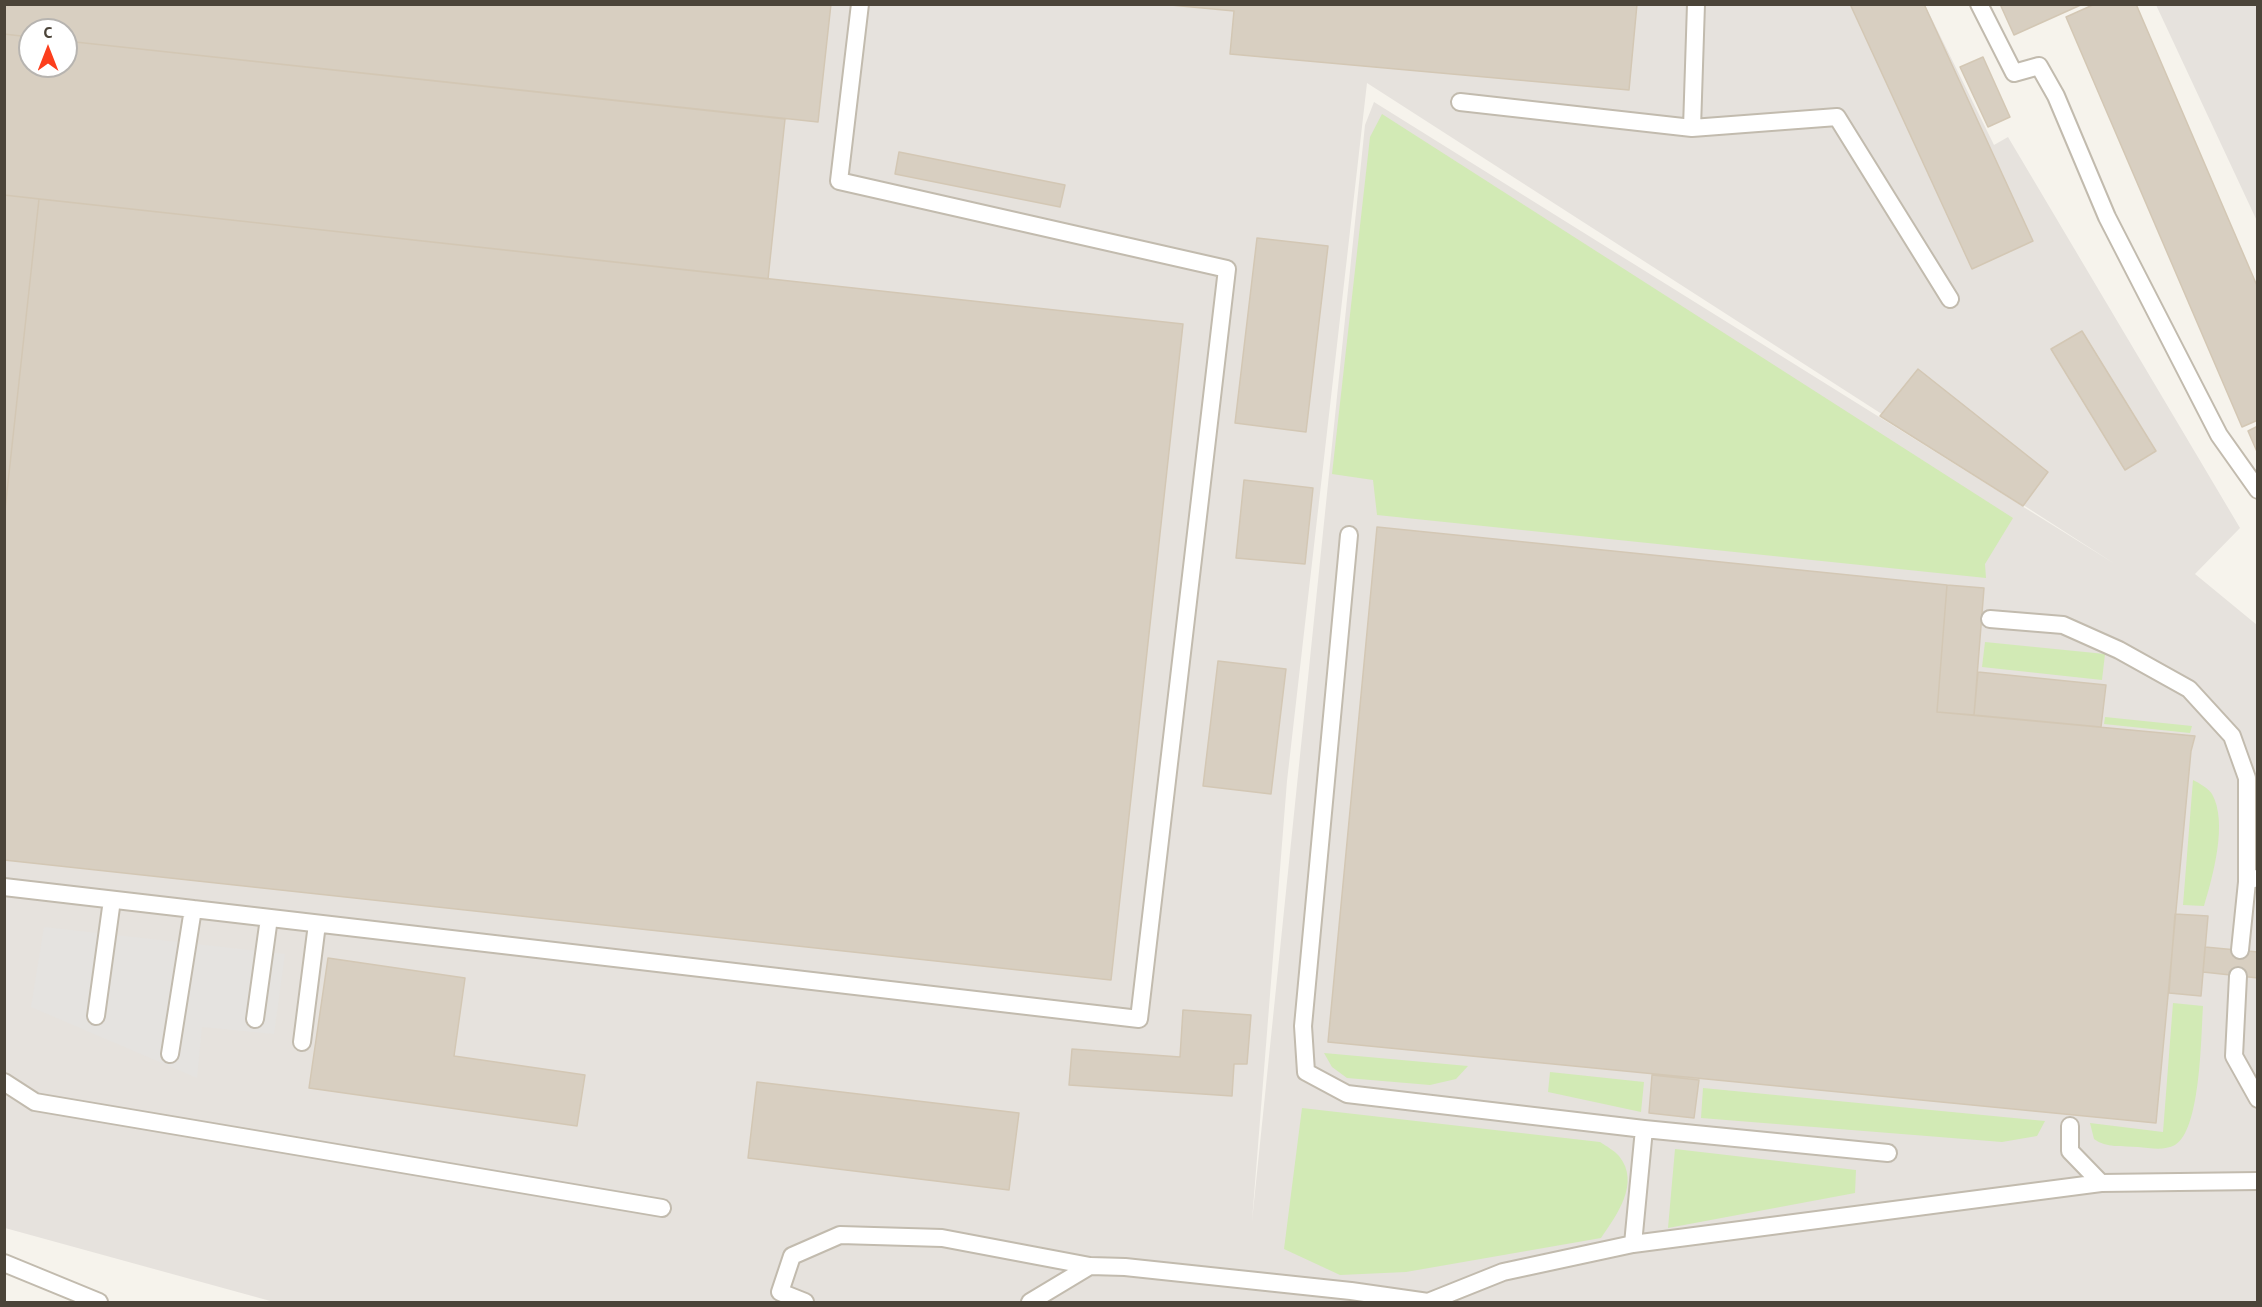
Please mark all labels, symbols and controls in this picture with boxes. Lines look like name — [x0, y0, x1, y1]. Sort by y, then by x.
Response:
north arrow — [18, 18, 78, 78]
text: С — [44, 22, 52, 42]

